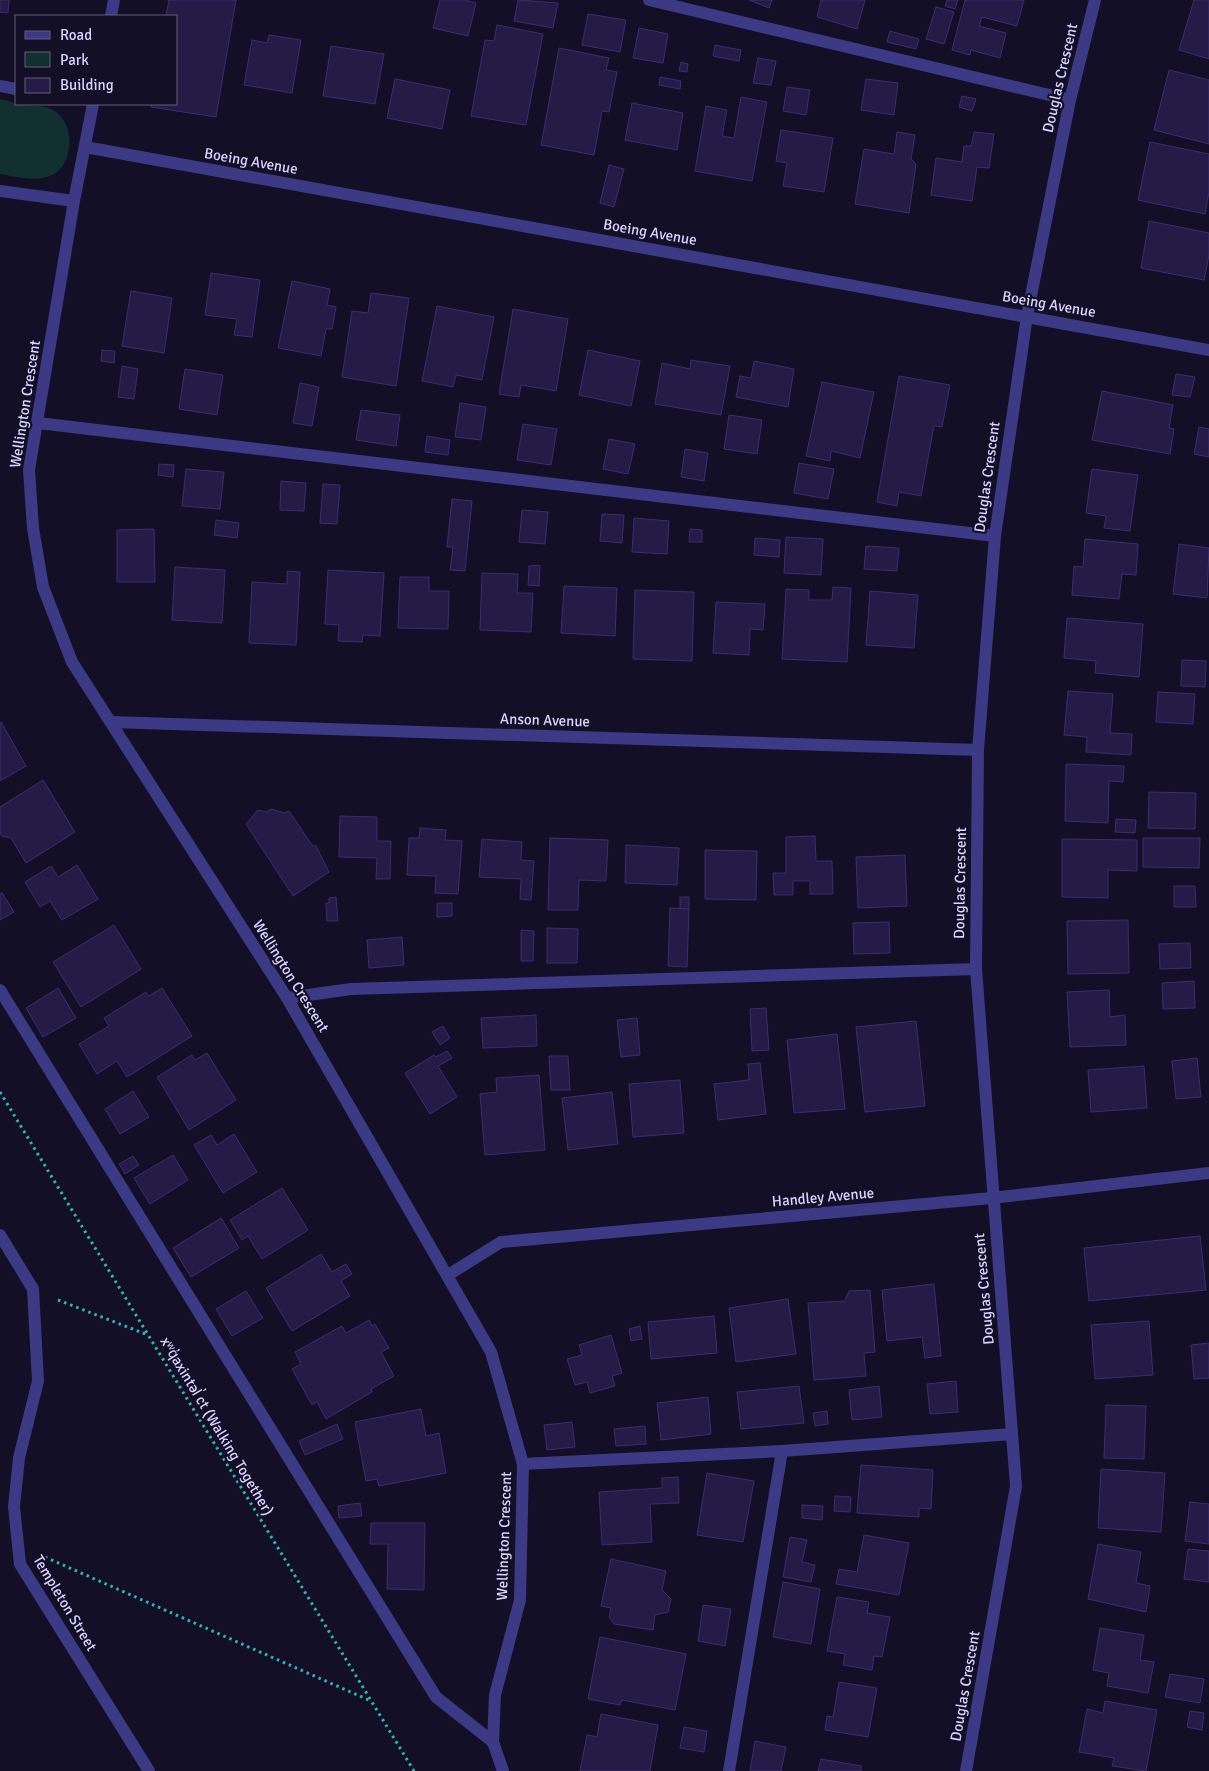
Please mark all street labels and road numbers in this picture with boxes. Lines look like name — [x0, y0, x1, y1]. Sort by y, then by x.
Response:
street label: Douglas Crescent — [1039, 21, 1081, 135]
street label: Boeing Avenue — [203, 144, 299, 178]
street label: Boeing Avenue — [602, 215, 698, 249]
street label: Boeing Avenue — [1001, 287, 1097, 321]
street label: Wellington Crescent — [6, 339, 44, 469]
street label: Douglas Crescent — [970, 420, 1004, 534]
street label: Anson Avenue — [500, 709, 590, 731]
street label: Douglas Crescent — [950, 827, 970, 939]
street label: Wellington Crescent — [249, 916, 333, 1036]
street label: Handley Avenue — [771, 1184, 875, 1210]
street label: Douglas Crescent — [970, 1232, 998, 1346]
street label: xʷq̓axintəl̕ ct (Walking Together) — [156, 1333, 278, 1519]
street label: Wellington Crescent — [493, 1471, 515, 1601]
street label: Templeton Street — [29, 1552, 101, 1654]
street label: Douglas Crescent — [946, 1629, 984, 1743]

